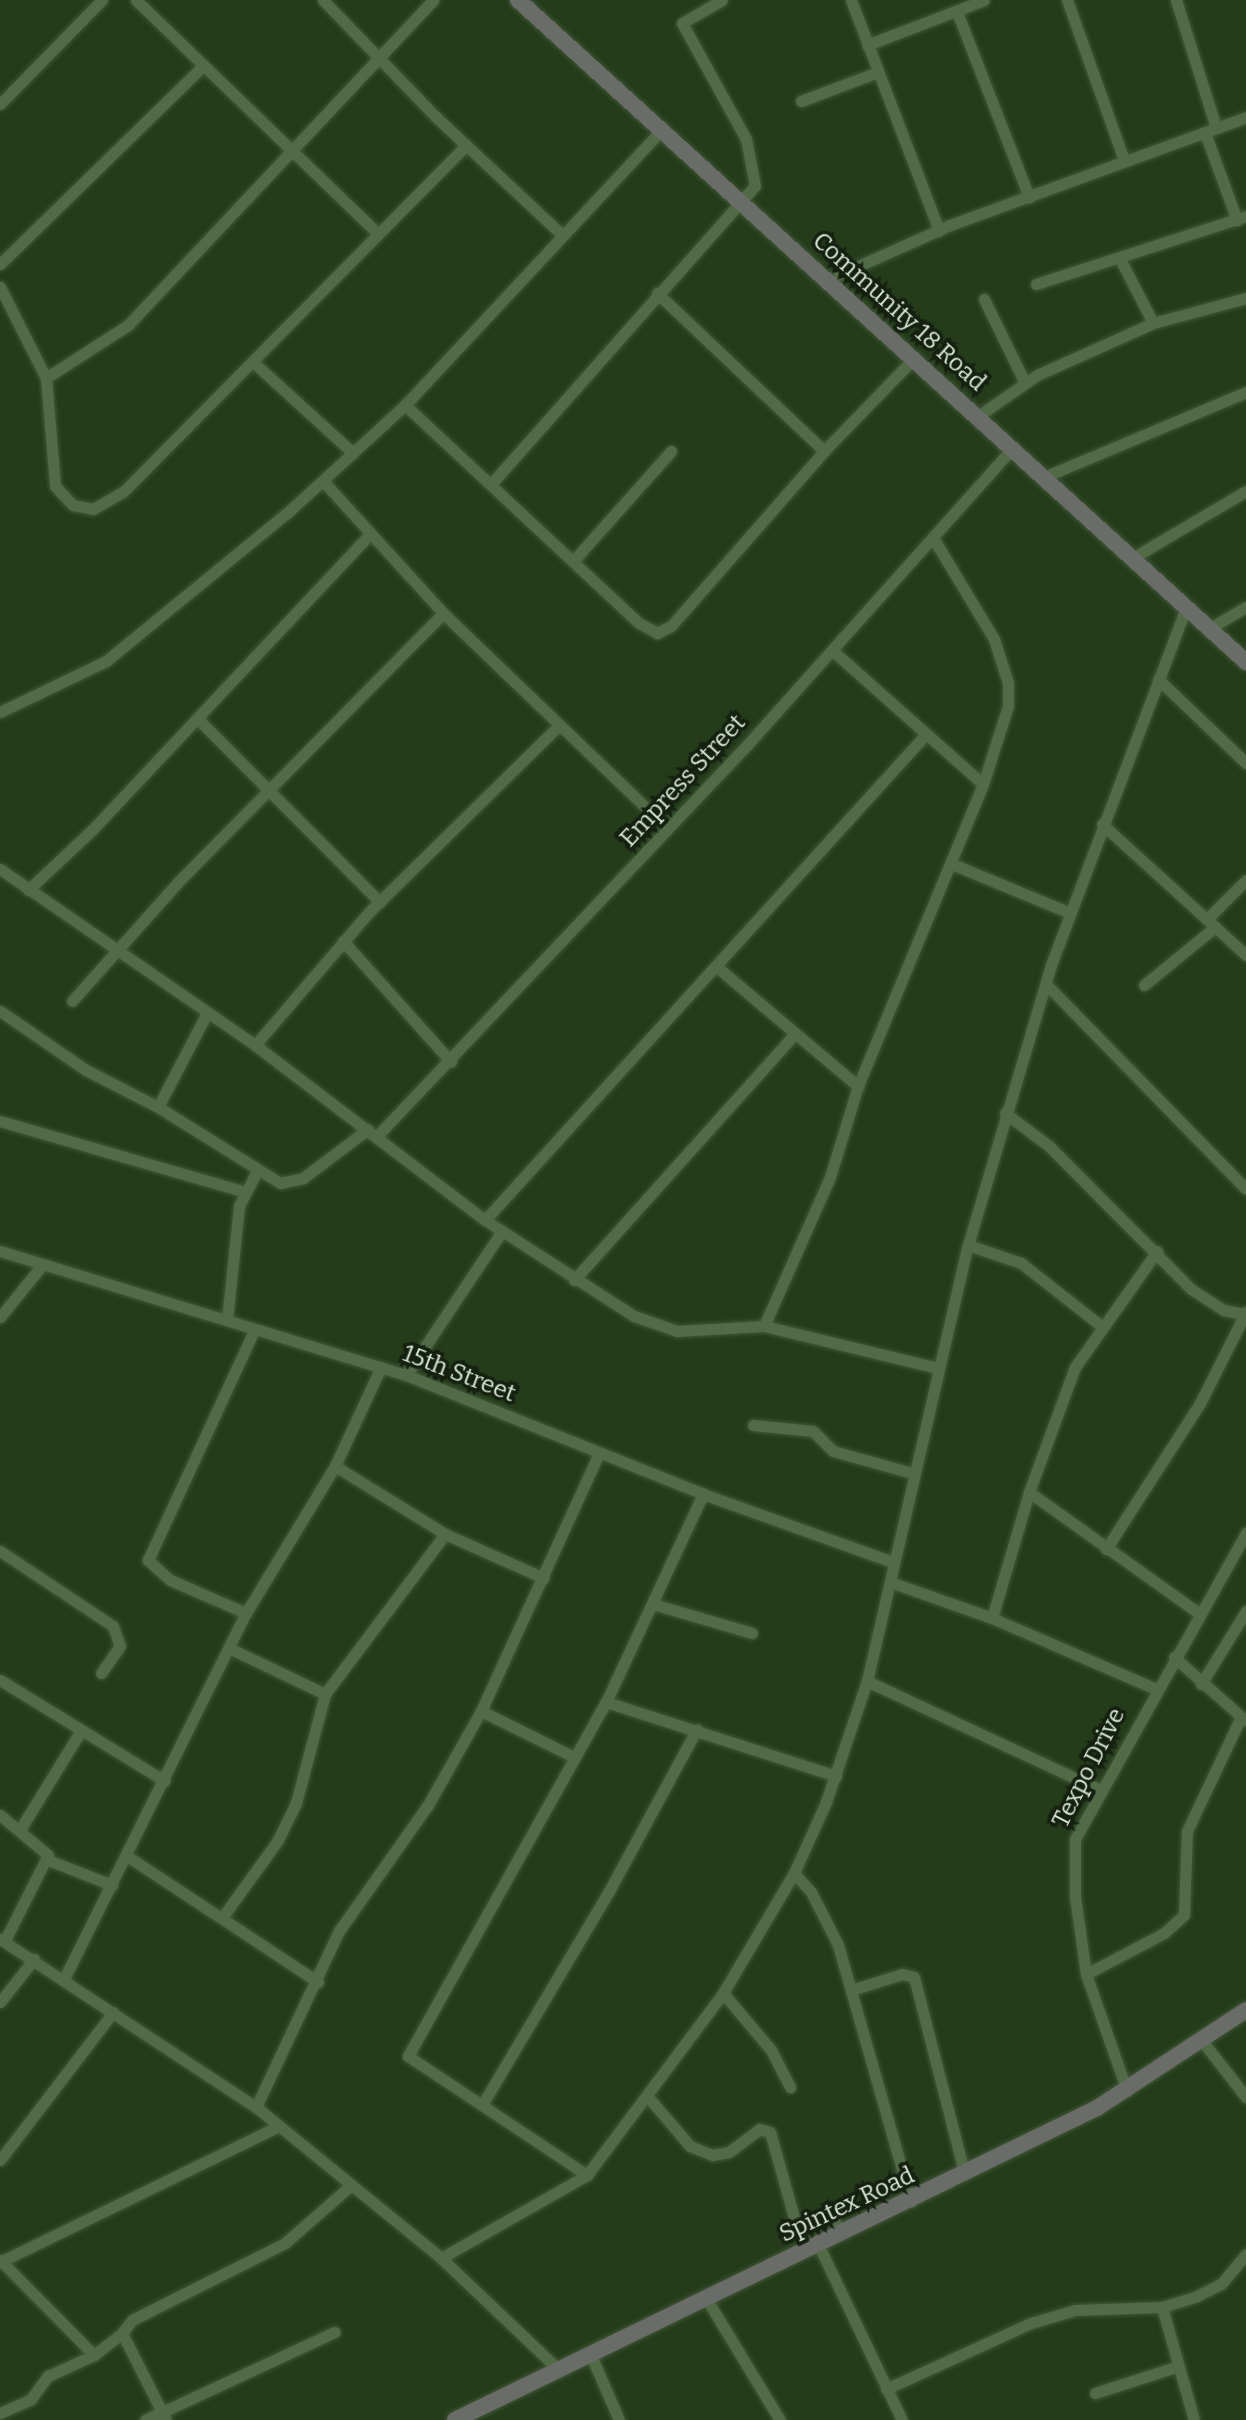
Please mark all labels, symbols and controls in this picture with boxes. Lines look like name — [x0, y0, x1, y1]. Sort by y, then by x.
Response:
street label: Community 18 Road — [807, 227, 991, 397]
street label: Empress Street — [614, 709, 752, 853]
street label: 15th Street — [399, 1339, 519, 1409]
street label: Texpo Drive — [1047, 1703, 1131, 1833]
street label: Spintex Road — [775, 2161, 919, 2249]

